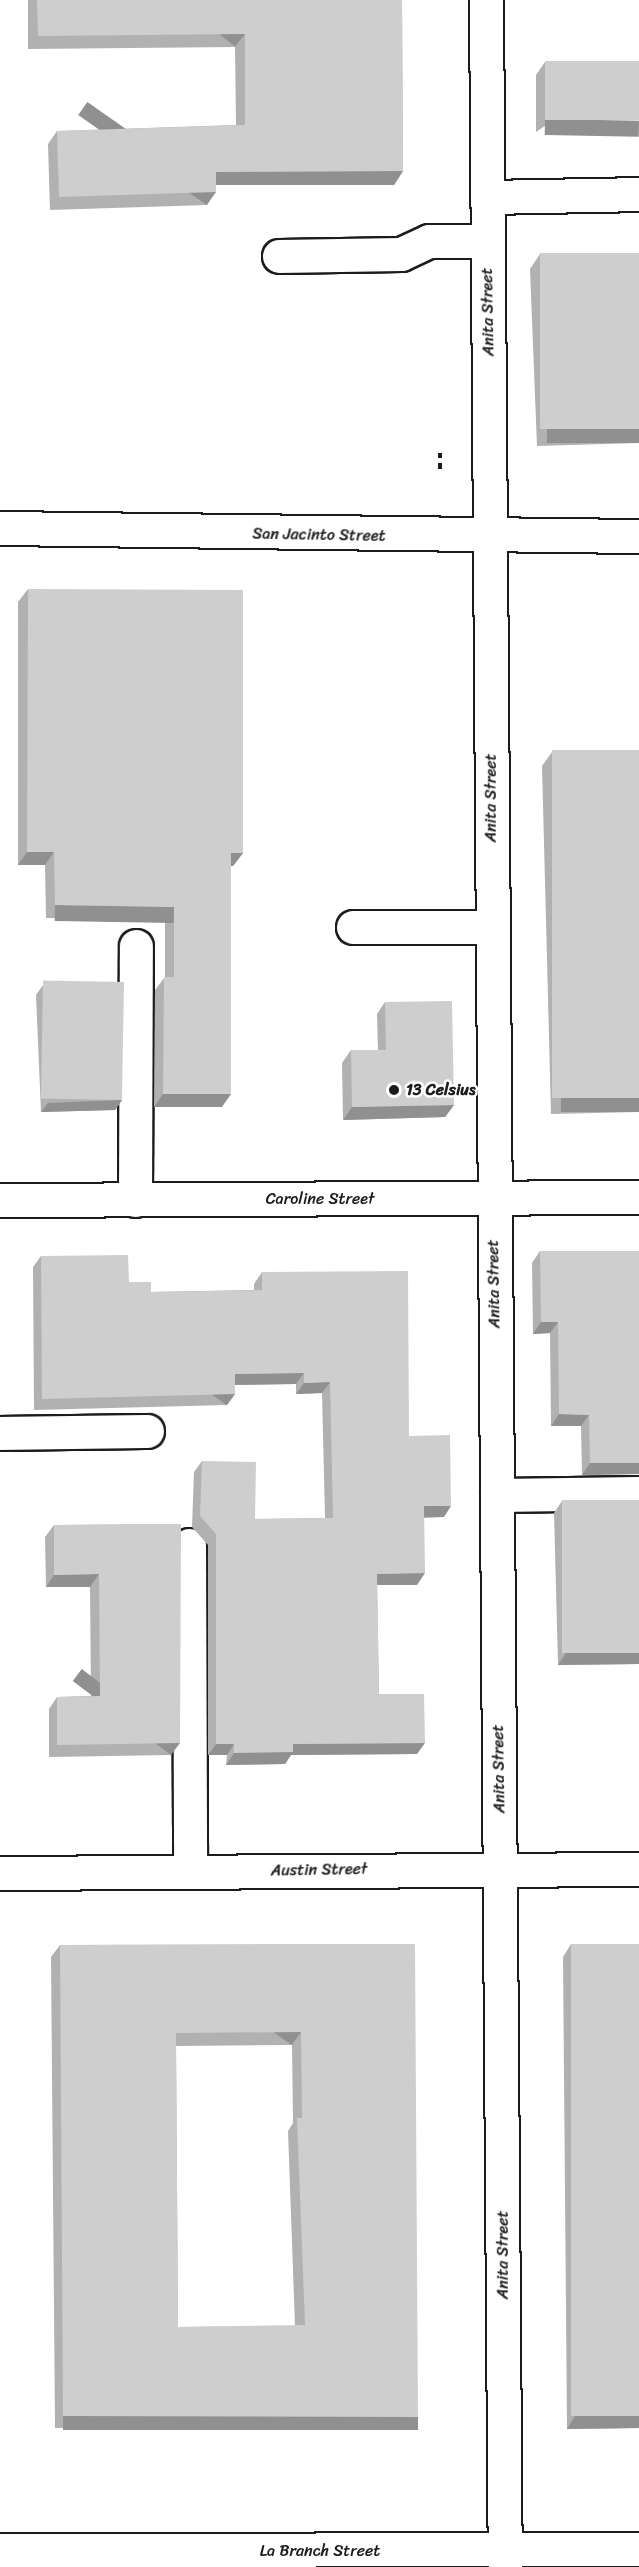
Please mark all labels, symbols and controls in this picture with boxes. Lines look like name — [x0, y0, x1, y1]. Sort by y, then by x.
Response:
street label: Anita Street — [478, 267, 498, 357]
street label: San Jacinto Street — [253, 524, 385, 546]
street label: Anita Street — [481, 753, 501, 843]
place label: 13 Celsius — [406, 1080, 475, 1100]
marker: 13 Celsius — [387, 1083, 401, 1097]
street label: Caroline Street — [265, 1189, 375, 1209]
street label: Anita Street — [484, 1239, 504, 1329]
street label: Anita Street — [489, 1724, 509, 1814]
street label: Austin Street — [270, 1860, 368, 1880]
street label: Anita Street — [493, 2210, 513, 2300]
street label: La Branch Street — [260, 2541, 380, 2561]

